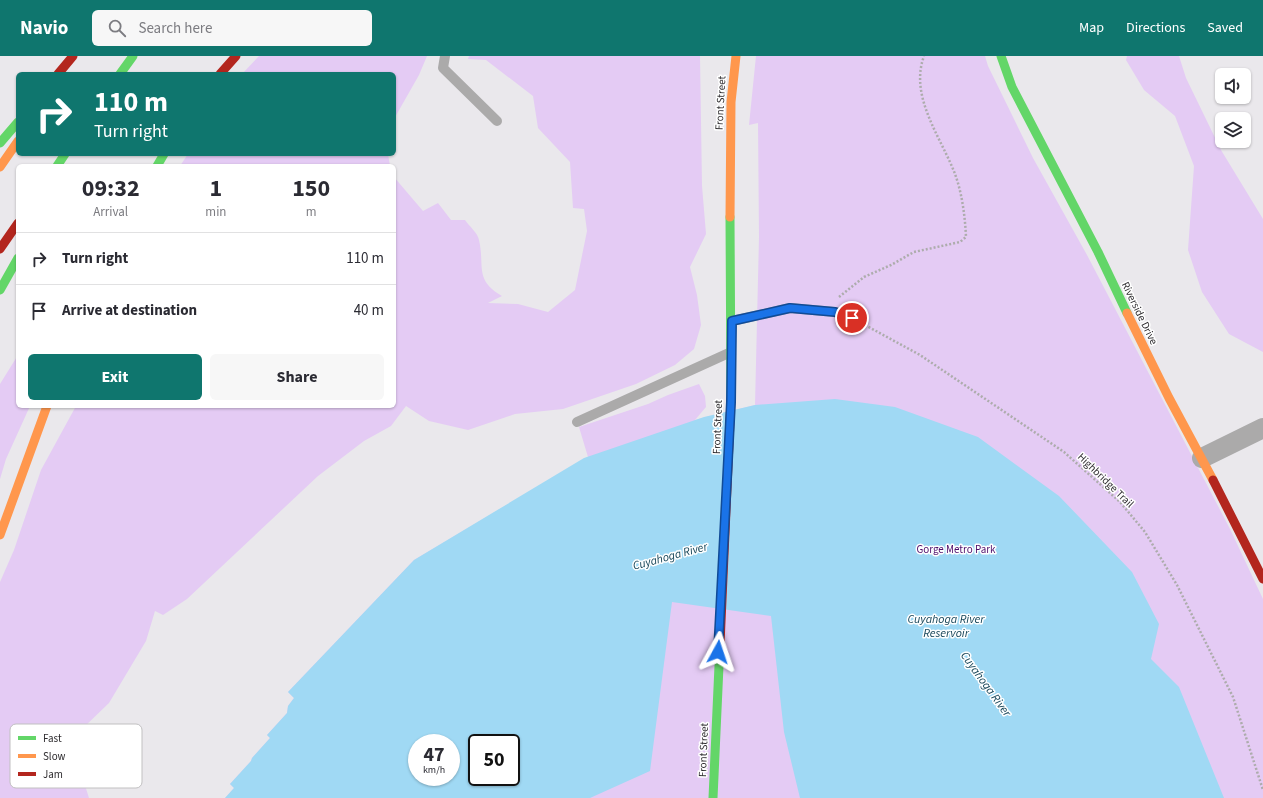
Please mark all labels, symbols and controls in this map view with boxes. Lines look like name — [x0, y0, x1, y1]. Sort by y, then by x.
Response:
search box — [92, 10, 372, 46]
text: Navio — [20, 15, 68, 42]
icon: search — [106, 17, 128, 39]
text: Search here — [138, 18, 212, 39]
text: Map — [1079, 18, 1104, 38]
text: Directions — [1126, 18, 1185, 38]
text: Saved — [1207, 18, 1243, 38]
map controls — [1215, 68, 1251, 148]
button: sound — [1215, 68, 1251, 104]
street label: Front Street — [712, 75, 729, 131]
text: 110 m — [94, 82, 168, 122]
icon: right — [28, 88, 80, 140]
button: layers — [1215, 112, 1251, 148]
text: Turn right — [94, 119, 168, 144]
text: 09:32 — [82, 171, 140, 206]
text: 1 — [210, 171, 222, 206]
text: 150 — [292, 171, 330, 206]
text: Arrival — [93, 203, 128, 221]
text: min — [205, 203, 226, 221]
text: m — [306, 203, 317, 221]
icon: right — [28, 248, 50, 270]
text: Turn right — [62, 248, 128, 269]
text: 110 m — [346, 248, 384, 269]
street label: Riverside Drive — [1118, 279, 1161, 348]
icon: arrive — [28, 300, 50, 322]
text: Arrive at destination — [62, 300, 197, 321]
text: 40 m — [354, 300, 384, 321]
pin — [835, 301, 869, 335]
icon: arrive — [841, 307, 863, 329]
button: Exit — [28, 354, 202, 400]
button: Share — [210, 354, 384, 400]
street label: Front Street — [709, 399, 726, 454]
street label: Highbridge Trail — [1074, 450, 1137, 511]
water label: Cuyahoga River — [631, 538, 710, 575]
park label: Gorge Metro Park — [917, 542, 996, 557]
water label: Cuyahoga River Reservoir — [908, 611, 985, 642]
position arrow — [697, 631, 739, 673]
water label: Cuyahoga River — [956, 648, 1016, 721]
street label: Front Street — [695, 722, 712, 777]
legend — [10, 724, 142, 788]
text: Fast — [43, 731, 62, 746]
speed limit sign: 50 — [468, 734, 520, 786]
text: 47 — [423, 741, 445, 769]
text: Slow — [43, 749, 66, 764]
text: km/h — [423, 763, 445, 777]
text: Jam — [43, 767, 63, 782]

